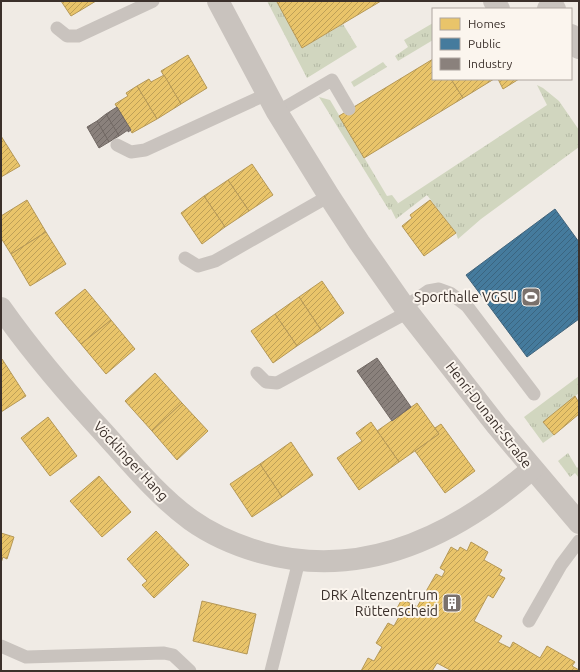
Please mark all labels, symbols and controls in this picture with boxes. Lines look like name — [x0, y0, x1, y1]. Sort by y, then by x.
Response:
legend — [432, 8, 572, 80]
text: Homes — [468, 17, 506, 30]
text: Public — [468, 37, 501, 50]
text: Industry — [468, 57, 513, 70]
sports icon: Sporthalle VGSU — [520, 286, 542, 308]
place label: Sporthalle VGSU — [414, 289, 517, 305]
street label: Henri-Dunant-Straße — [443, 359, 535, 471]
street label: Vöcklinger Hang — [90, 418, 172, 504]
place label: DRK Altenzentrum Rüttenscheid — [321, 587, 438, 619]
building icon: DRK Altenzentrum Rüttenscheid — [441, 592, 463, 614]

